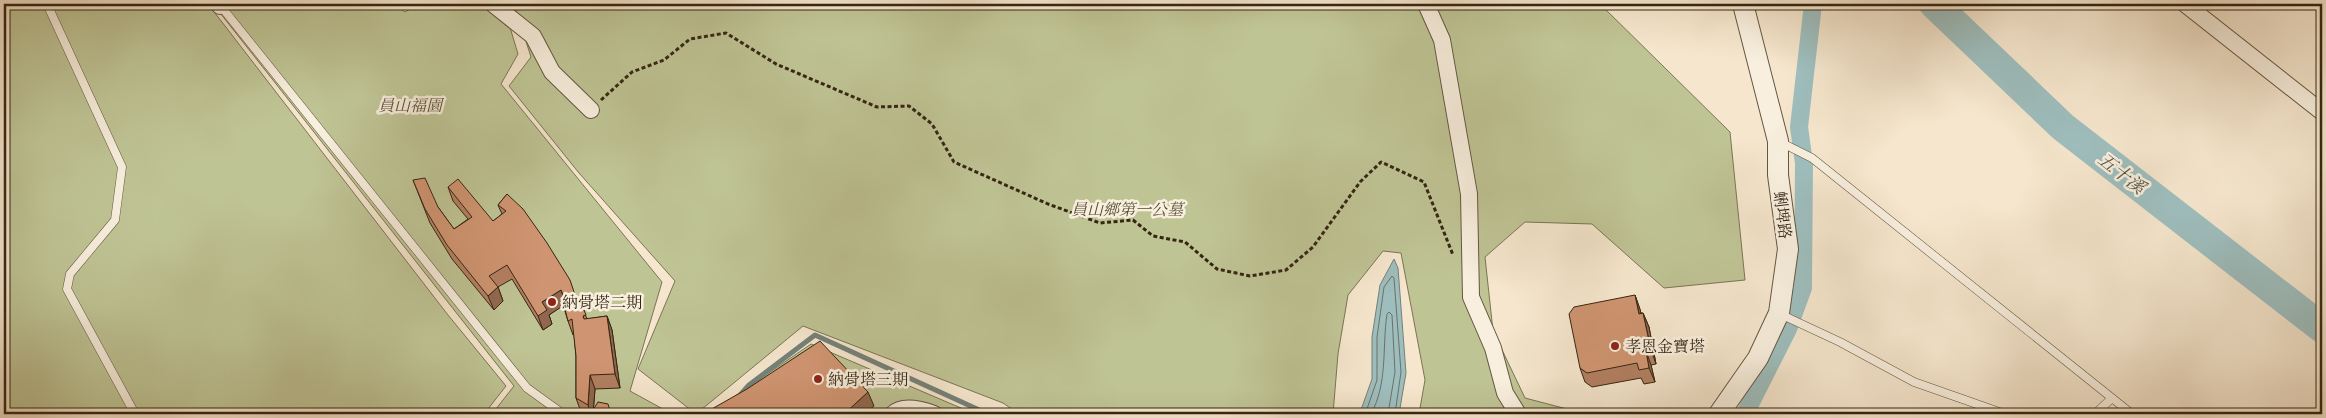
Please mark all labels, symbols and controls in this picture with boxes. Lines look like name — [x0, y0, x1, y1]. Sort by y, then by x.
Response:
park label: 員山福園 — [378, 93, 445, 117]
water label: 五十溪 — [2092, 146, 2153, 201]
street label: 蜊埤路 — [1768, 190, 1798, 240]
park label: 員山鄉第一公墓 — [1071, 197, 1186, 221]
place label: 納骨塔二期 — [562, 290, 642, 314]
marker: 納骨塔二期 — [546, 296, 558, 308]
place label: 孝恩金寶塔 — [1625, 334, 1705, 358]
marker: 孝恩金寶塔 — [1609, 340, 1621, 352]
place label: 納骨塔三期 — [828, 367, 908, 391]
marker: 納骨塔三期 — [812, 373, 824, 385]

